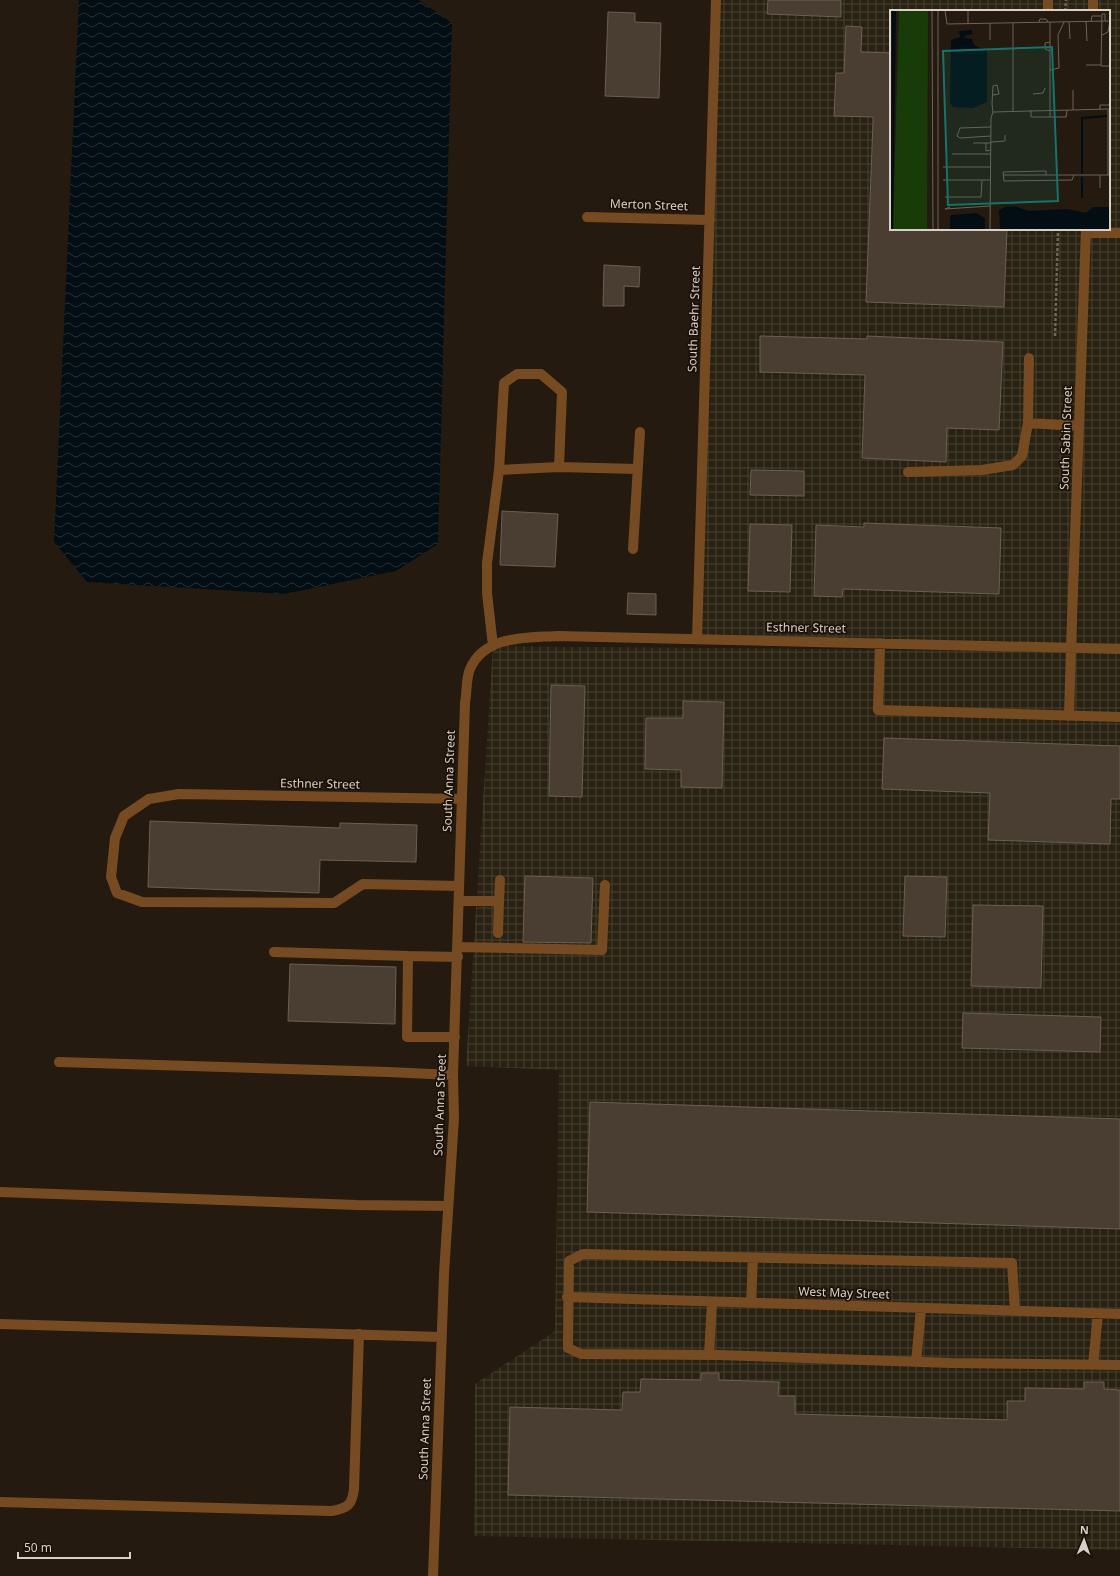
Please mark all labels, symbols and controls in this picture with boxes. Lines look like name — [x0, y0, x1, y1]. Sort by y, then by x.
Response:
inset map — [890, 10, 1110, 230]
street label: Merton Street — [610, 195, 689, 214]
street label: South Baehr Street — [683, 265, 704, 372]
street label: South Sabin Street — [1055, 385, 1076, 490]
street label: Esthner Street — [766, 618, 847, 637]
street label: South Anna Street — [438, 729, 459, 832]
street label: Esthner Street — [280, 774, 361, 793]
street label: South Anna Street — [429, 1053, 450, 1156]
street label: West May Street — [798, 1282, 891, 1303]
street label: South Anna Street — [414, 1377, 435, 1480]
north arrow — [1064, 1520, 1104, 1560]
text: N — [1080, 1522, 1089, 1537]
scale bar — [18, 1534, 130, 1560]
text: 50 m — [24, 1539, 52, 1556]

